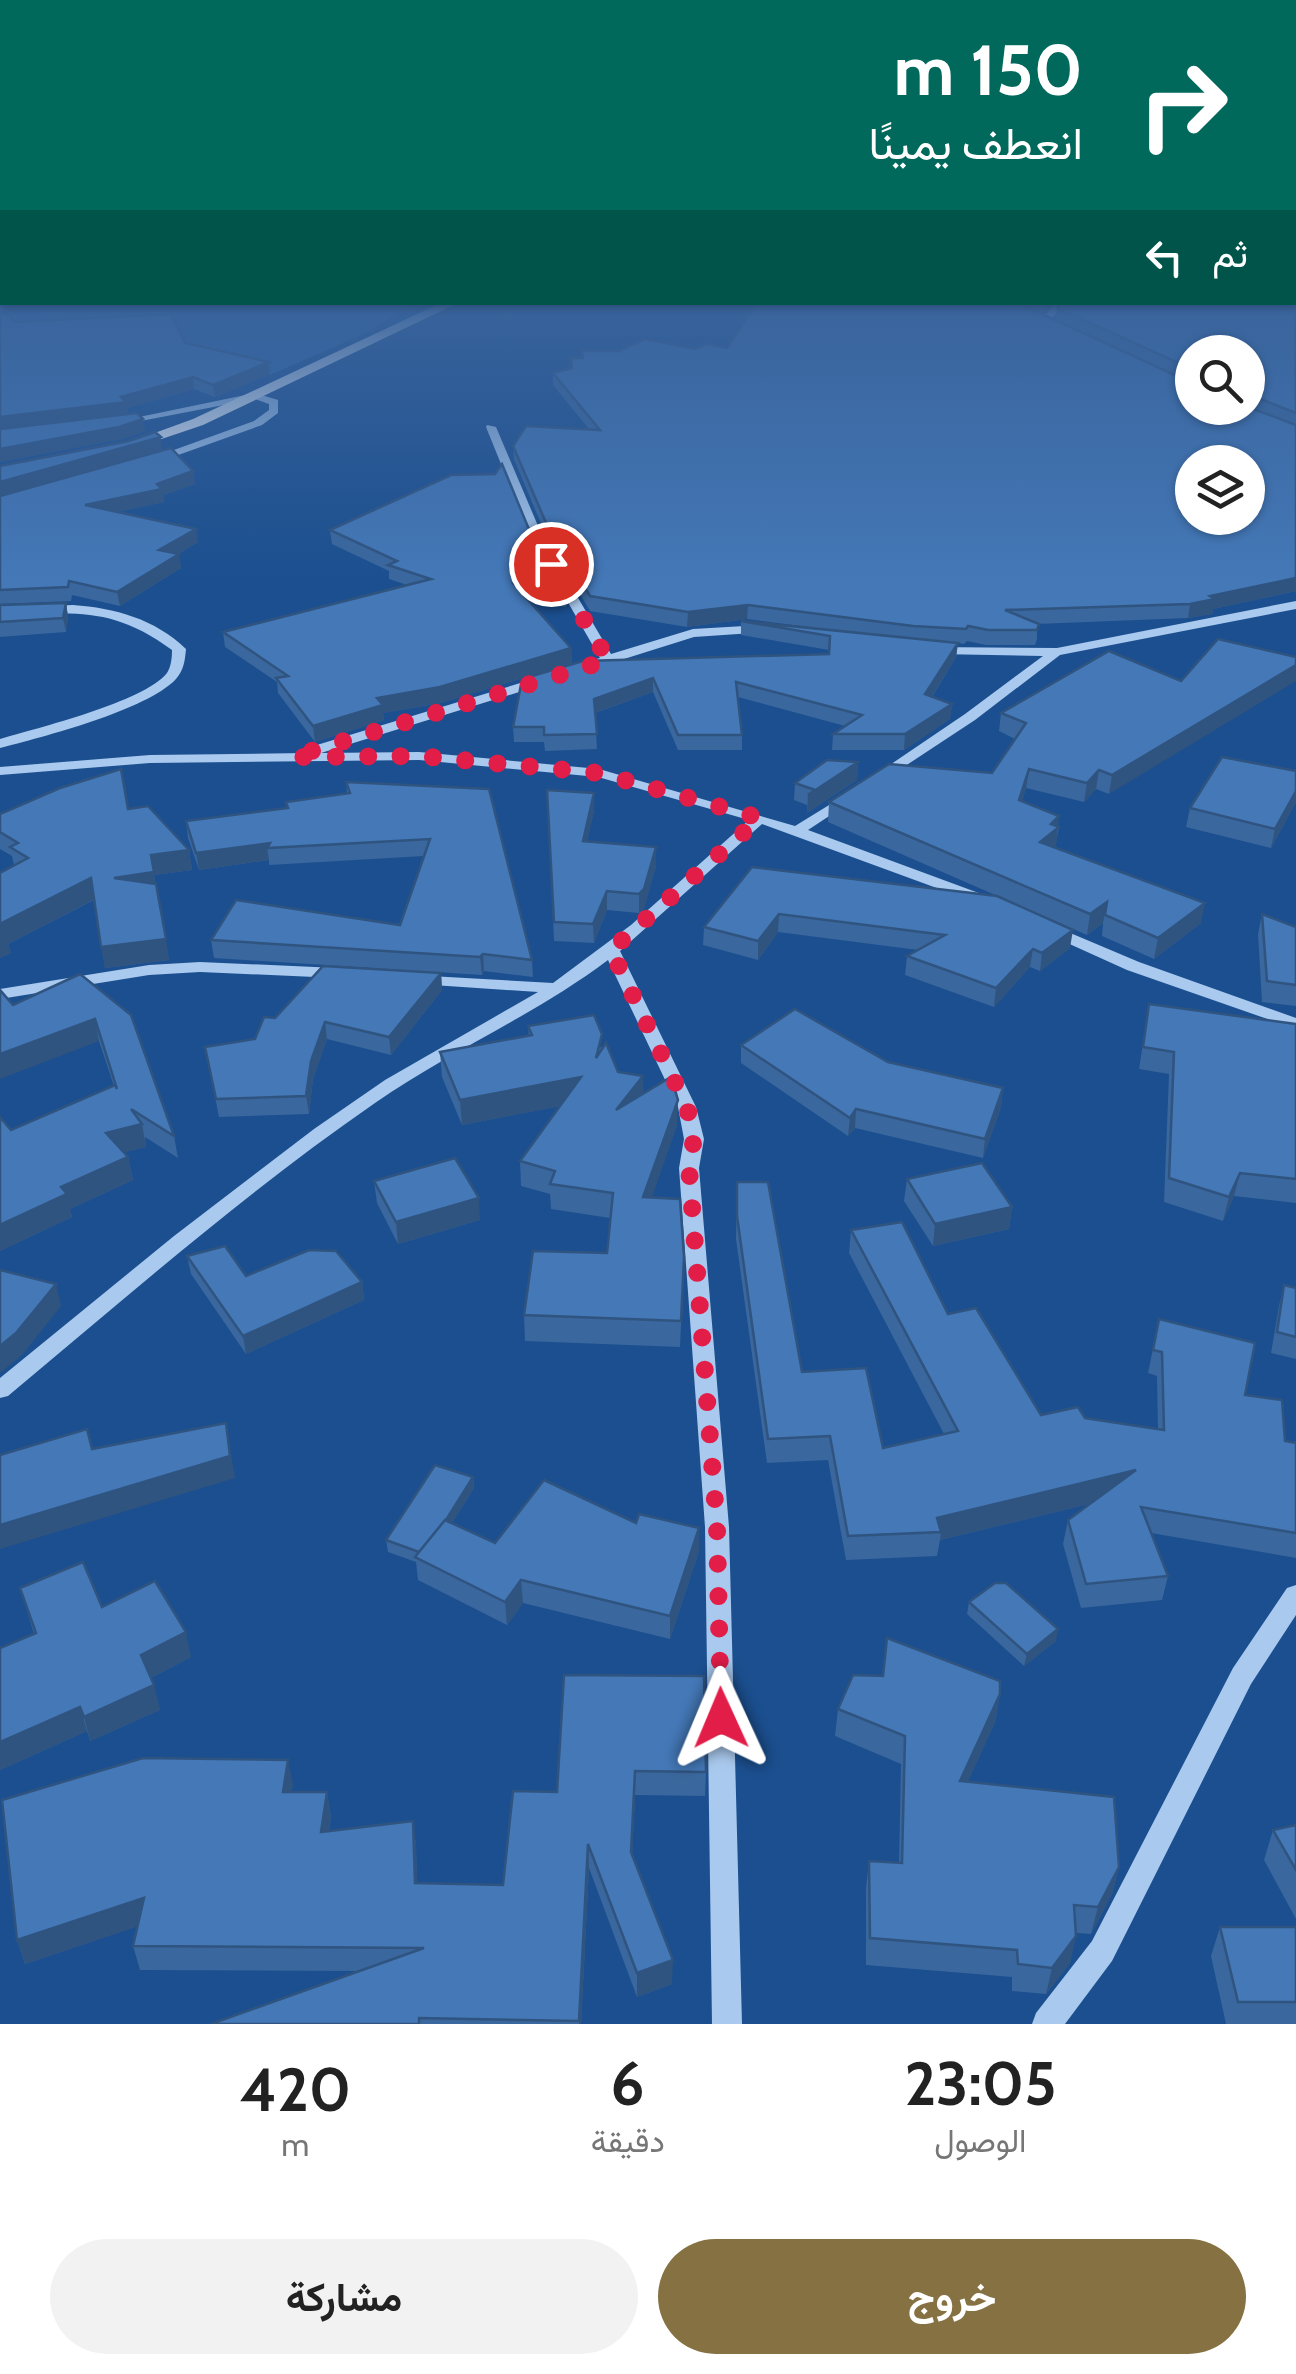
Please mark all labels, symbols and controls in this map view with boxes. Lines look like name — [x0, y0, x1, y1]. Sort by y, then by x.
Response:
text: 150 m — [894, 27, 1083, 113]
icon: right — [1118, 40, 1248, 170]
text: انعطف يمينًا — [869, 116, 1083, 170]
icon: left — [1137, 230, 1192, 285]
text: ثم — [1212, 230, 1248, 277]
map controls — [1175, 335, 1265, 535]
button: search — [1175, 335, 1265, 425]
button: layers — [1175, 445, 1265, 535]
pin — [509, 522, 594, 607]
icon: arrive — [524, 537, 579, 592]
position arrow — [669, 1666, 773, 1770]
text: 6 — [611, 2047, 645, 2120]
text: 23:05 — [904, 2047, 1056, 2120]
text: 420 — [240, 2053, 351, 2126]
text: دقيقة — [591, 2121, 665, 2160]
text: الوصول — [934, 2121, 1027, 2160]
text: m — [281, 2125, 309, 2164]
button: مشاركة — [50, 2239, 638, 2354]
button: خروج — [658, 2239, 1246, 2354]

